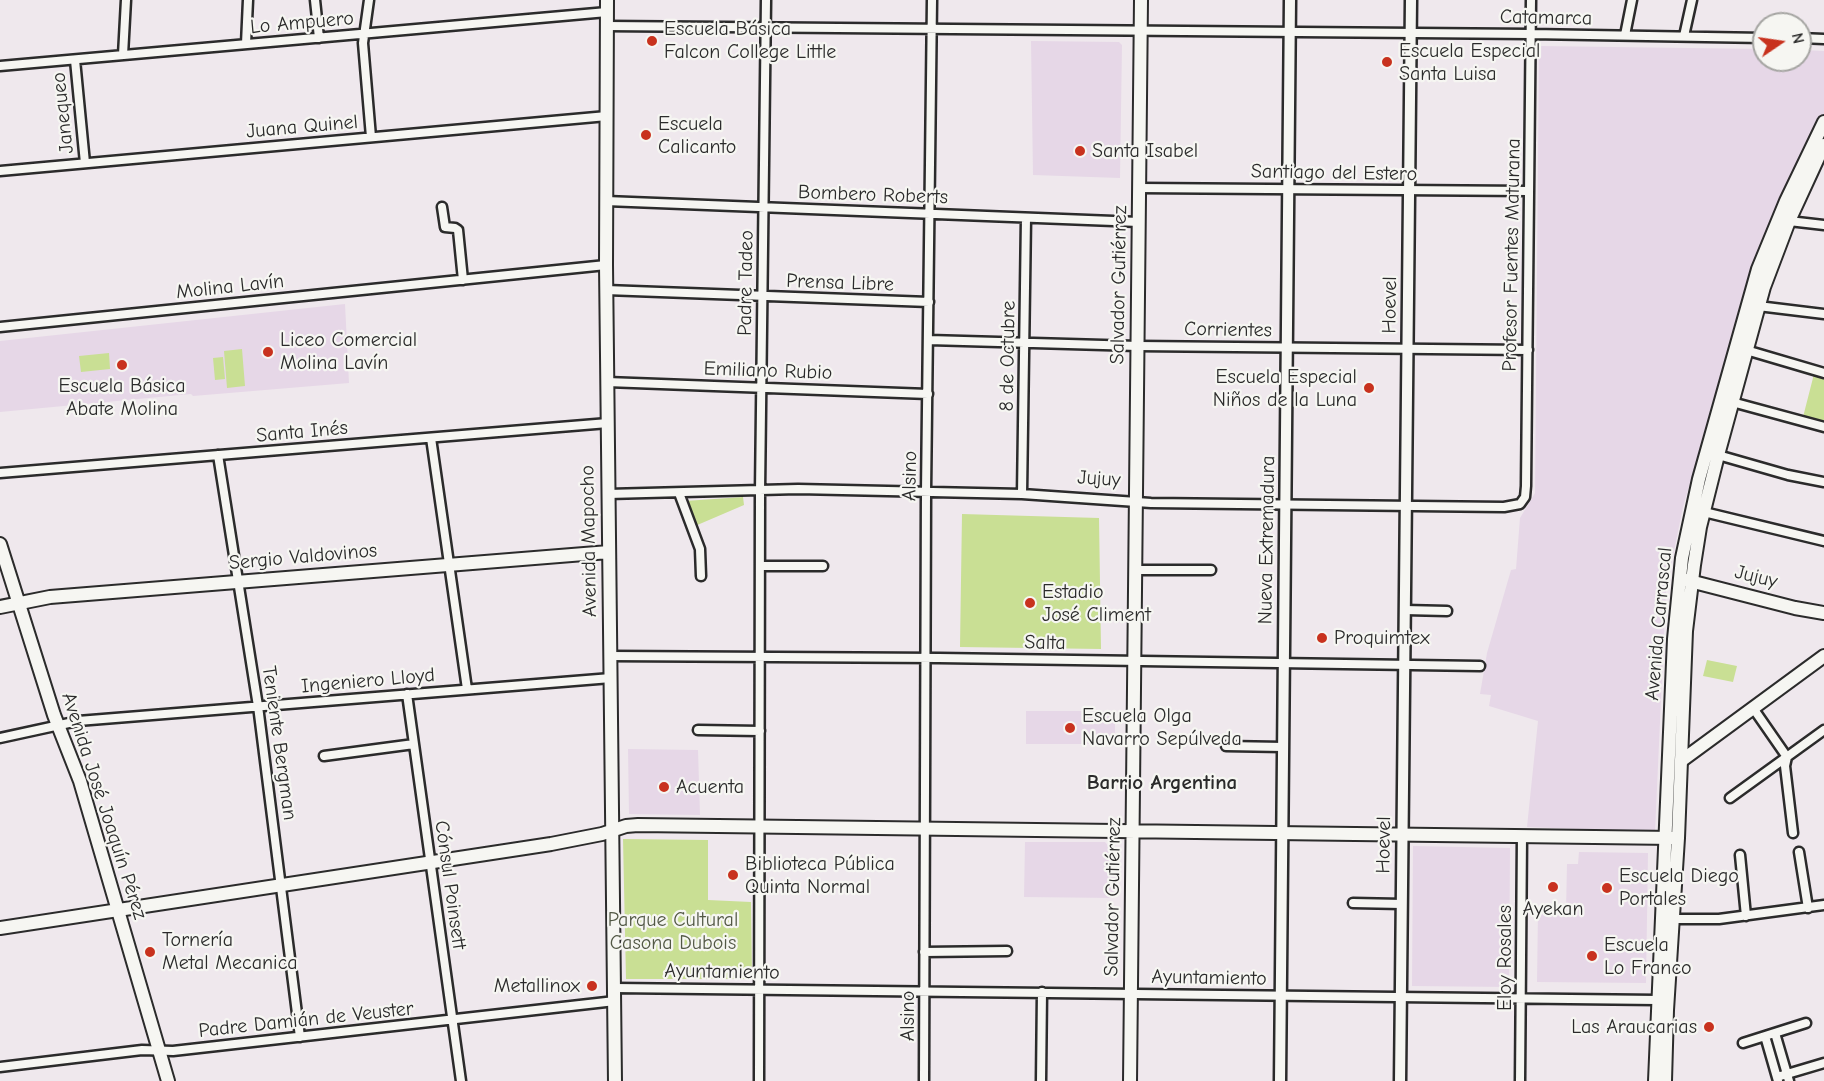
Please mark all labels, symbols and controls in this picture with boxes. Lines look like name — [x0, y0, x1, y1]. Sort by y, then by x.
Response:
street label: Catamarca — [1500, 5, 1592, 31]
street label: Lo Ampuero — [249, 7, 355, 39]
north arrow — [1752, 12, 1812, 72]
place label: Escuela Básica Falcon College Little — [664, 17, 836, 64]
text: N — [1788, 31, 1808, 46]
marker: Escuela Básica Falcon College Little — [645, 34, 659, 48]
place label: Escuela Especial Santa Luisa — [1399, 39, 1540, 86]
marker: Escuela Especial Santa Luisa — [1380, 55, 1394, 69]
street label: Janequeo — [47, 71, 79, 155]
street label: Juana Quinel — [245, 110, 359, 144]
place label: Escuela Calicanto — [658, 112, 736, 159]
marker: Escuela Calicanto — [639, 128, 653, 142]
street label: Profesor Fuentes Maturana — [1498, 138, 1526, 372]
place label: Santa Isabel — [1092, 139, 1198, 163]
marker: Santa Isabel — [1073, 144, 1087, 158]
street label: Santiago del Estero — [1251, 160, 1417, 186]
street label: Bombero Roberts — [798, 180, 948, 210]
street label: Salvador Gutiérrez — [1106, 205, 1132, 365]
street label: Padre Tadeo — [733, 230, 759, 336]
street label: Molina Lavín — [175, 269, 285, 305]
street label: Prensa Libre — [786, 269, 894, 297]
street label: Hoevel — [1378, 276, 1402, 334]
street label: 8 de Octubre — [995, 300, 1021, 412]
street label: Corrientes — [1184, 317, 1272, 343]
place label: Liceo Comercial Molina Lavín — [280, 328, 417, 375]
marker: Liceo Comercial Molina Lavín — [261, 345, 275, 359]
street label: Emiliano Rubio — [703, 357, 833, 385]
marker: Escuela Básica Abate Molina — [115, 358, 129, 372]
place label: Escuela Especial Niños de la Luna — [1213, 365, 1357, 412]
place label: Escuela Básica Abate Molina — [58, 374, 186, 421]
marker: Escuela Especial Niños de la Luna — [1362, 381, 1376, 395]
street label: Santa Inés — [255, 416, 349, 448]
street label: Alsino — [898, 451, 922, 501]
street label: Nueva Extremadura — [1254, 455, 1280, 625]
street label: Avenida Mapocho — [576, 465, 602, 617]
street label: Jujuy — [1077, 466, 1121, 492]
street label: Sergio Valdovinos — [228, 539, 378, 575]
street label: Avenida Carrascal — [1640, 546, 1678, 702]
street label: Jujuy — [1732, 560, 1780, 594]
place label: Estadio José Climent — [1042, 580, 1151, 627]
marker: Estadio José Climent — [1023, 596, 1037, 610]
place label: Proquimtex — [1334, 626, 1430, 650]
street label: Salta — [1024, 631, 1066, 655]
marker: Proquimtex — [1315, 631, 1329, 645]
street label: Ingeniero Lloyd — [300, 663, 436, 699]
street label: Teniente Bergman — [256, 664, 302, 822]
street label: Avenida José Joaquín Pérez — [56, 690, 152, 922]
place label: Escuela Olga Navarro Sepúlveda — [1082, 704, 1242, 751]
marker: Escuela Olga Navarro Sepúlveda — [1063, 721, 1077, 735]
district label: Barrio Argentina — [1087, 770, 1237, 796]
place label: Acuenta — [676, 775, 744, 799]
marker: Acuenta — [657, 780, 671, 794]
street label: Hoevel — [1372, 816, 1396, 874]
street label: Salvador Gutiérrez — [1100, 817, 1126, 977]
street label: Cónsul Poinsett — [429, 819, 471, 951]
place label: Biblioteca Pública Quinta Normal — [745, 852, 895, 899]
place label: Escuela Diego Portales — [1619, 864, 1739, 911]
marker: Biblioteca Pública Quinta Normal — [726, 868, 740, 882]
marker: Ayekan — [1546, 880, 1560, 894]
marker: Escuela Diego Portales — [1600, 881, 1614, 895]
place label: Ayekan — [1523, 897, 1583, 921]
street label: Eloy Rosales — [1493, 905, 1517, 1011]
park label: Parque Cultural Casona Dubois — [608, 908, 738, 955]
place label: Tornería Metal Mecanica — [162, 928, 298, 975]
place label: Escuela Lo Franco — [1604, 933, 1692, 980]
marker: Tornería Metal Mecanica — [143, 945, 157, 959]
marker: Escuela Lo Franco — [1585, 949, 1599, 963]
street label: Ayuntamiento — [664, 959, 780, 985]
street label: Ayuntamiento — [1151, 965, 1267, 991]
place label: Metallinox — [494, 974, 580, 998]
marker: Metallinox — [585, 979, 599, 993]
street label: Alsino — [896, 991, 920, 1041]
street label: Padre Damián de Veuster — [197, 997, 415, 1043]
place label: Las Araucarias — [1571, 1015, 1697, 1039]
marker: Las Araucarias — [1702, 1020, 1716, 1034]

